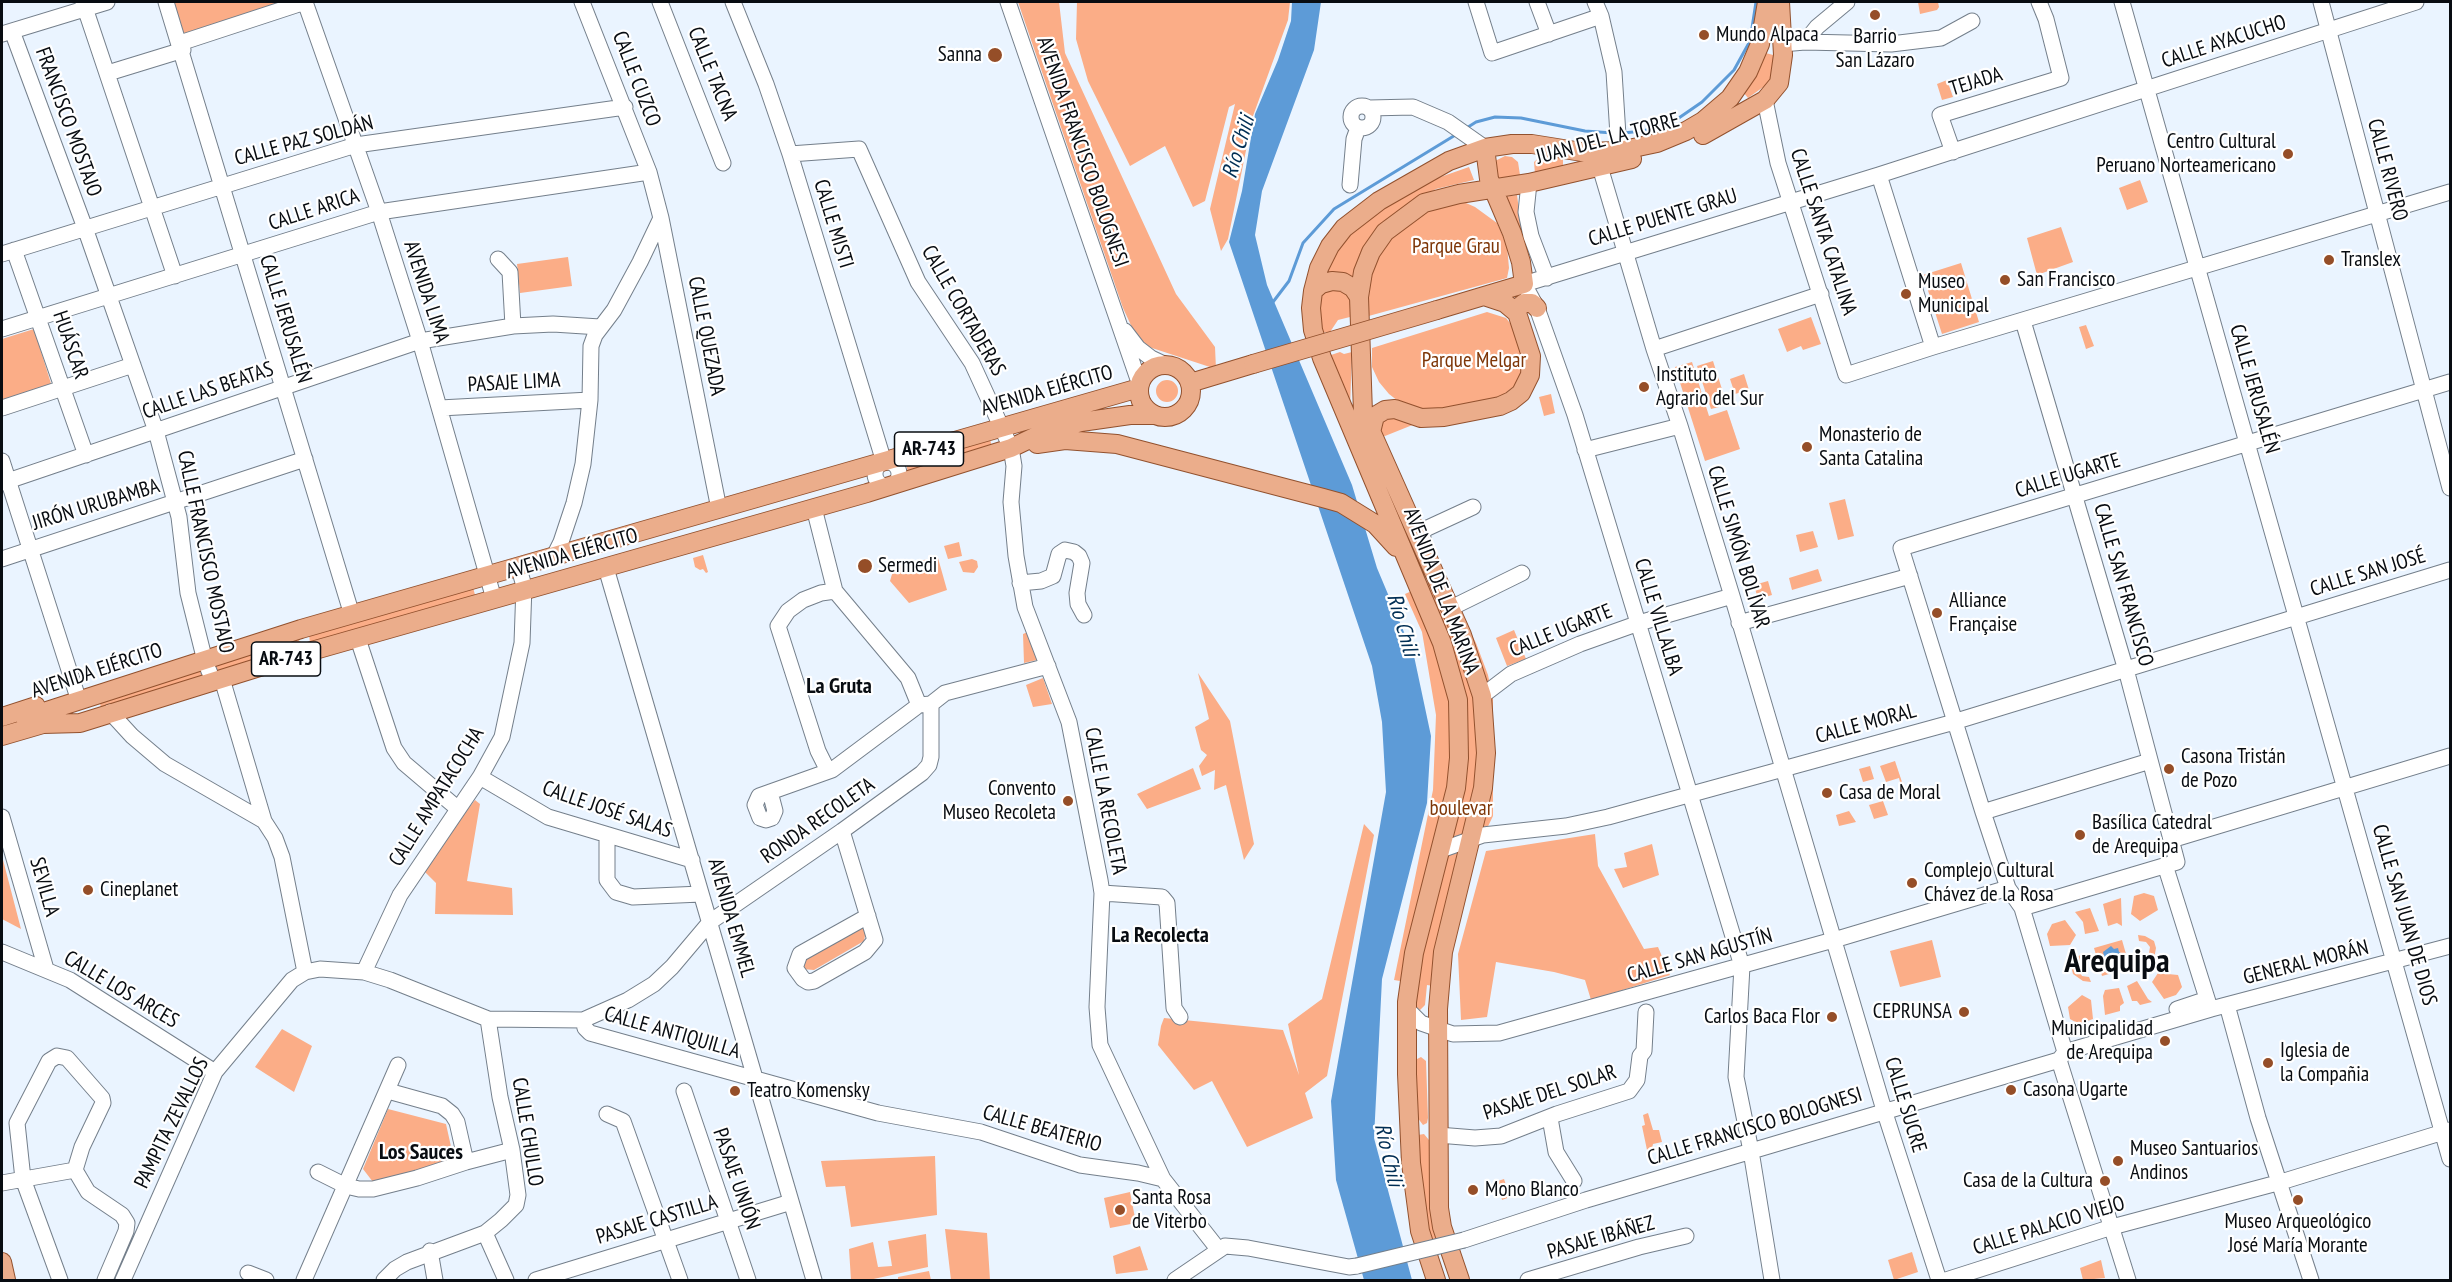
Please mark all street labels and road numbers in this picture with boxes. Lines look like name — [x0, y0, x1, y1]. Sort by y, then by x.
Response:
street label: CALLE AYACUCHO — [2159, 10, 2289, 74]
street label: CALLE TACNA — [682, 24, 742, 124]
street label: CALLE CUZCO — [606, 28, 666, 130]
street label: AVENIDA FRANCISCO BOLOGNESI — [1031, 33, 1133, 271]
street label: FRANCISCO MOSTAJO — [29, 44, 107, 200]
street label: TEJADA — [1947, 62, 2005, 102]
street label: JUAN DEL LA TORRE — [1534, 108, 1682, 170]
street label: CALLE PAZ SOLDÁN — [232, 110, 376, 172]
street label: CALLE RIVERO — [2361, 116, 2413, 224]
street label: CALLE SANTA CATALINA — [1784, 146, 1862, 318]
street label: CALLE MISTI — [808, 177, 858, 271]
street label: CALLE PUENTE GRAU — [1586, 183, 1740, 253]
street label: CALLE ARICA — [265, 184, 363, 236]
street label: AVENIDA LIMA — [398, 238, 454, 346]
street label: CALLE CORTADERAS — [915, 241, 1011, 381]
street label: CALLE JERUSALÉN — [254, 252, 316, 386]
street label: CALLE QUEZADA — [682, 274, 730, 398]
street label: HUÁSCAR — [47, 308, 93, 382]
street label: CALLE JERUSALÉN — [2224, 322, 2284, 456]
street label: CALLE LAS BEATAS — [139, 357, 277, 425]
street label: AVENIDA EJÉRCITO — [978, 360, 1116, 422]
street label: PASAJE LIMA — [467, 368, 561, 398]
road number: AR-743 — [894, 432, 964, 466]
street label: CALLE FRANCISCO MOSTAJO — [171, 448, 239, 656]
street label: CALLE UGARTE — [2012, 448, 2124, 504]
street label: CALLE SIMÓN BOLÍVAR — [1701, 463, 1775, 631]
street label: JIRÓN URUBAMBA — [29, 474, 163, 536]
street label: CALLE SAN FRANCISCO — [2088, 501, 2158, 669]
street label: AVENIDA DE LA MARINA — [1398, 504, 1484, 678]
street label: AVENIDA EJÉRCITO — [503, 523, 641, 585]
street label: CALLE SAN JOSÉ — [2307, 544, 2429, 602]
street label: CALLE VILLALBA — [1628, 556, 1688, 678]
street label: CALLE UGARTE — [1506, 599, 1616, 663]
street label: AVENIDA EJÉRCITO — [28, 638, 166, 704]
road number: AR-743 — [252, 642, 320, 676]
street label: CALLE MORAL — [1813, 698, 1919, 750]
street label: CALLE AMPATACOCHA — [384, 723, 490, 871]
street label: CALLE LA RECOLETA — [1078, 726, 1132, 876]
street label: RONDA RECOLETA — [756, 773, 880, 869]
street label: CALLE JOSÉ SALAS — [539, 776, 675, 844]
street label: CALLE SAN JUAN DE DIOS — [2366, 822, 2442, 1008]
street label: SEVILLA — [24, 855, 64, 919]
street label: AVENIDA EMMEL — [702, 856, 760, 980]
street label: CALLE SAN AGUSTÍN — [1624, 923, 1776, 989]
street label: GENERAL MORÁN — [2241, 935, 2371, 991]
street label: CALLE LOS ARCES — [59, 946, 183, 1034]
street label: CALLE ANTIQUILLA — [601, 1002, 743, 1064]
street label: PAMPITA ZEVALLOS — [129, 1053, 215, 1193]
street label: CALLE SUCRE — [1879, 1054, 1931, 1156]
street label: PASAJE DEL SOLAR — [1480, 1060, 1620, 1126]
street label: CALLE CHULLO — [506, 1076, 548, 1188]
street label: CALLE FRANCISCO BOLOGNESI — [1645, 1082, 1865, 1172]
street label: CALLE BEATERIO — [980, 1100, 1104, 1158]
street label: PASAJE UNIÓN — [707, 1125, 765, 1233]
street label: PASAJE CASTILLA — [593, 1190, 721, 1250]
street label: CALLE PALACIO VIEJO — [1970, 1191, 2128, 1261]
street label: PASAJE IBÁÑEZ — [1545, 1211, 1657, 1265]

